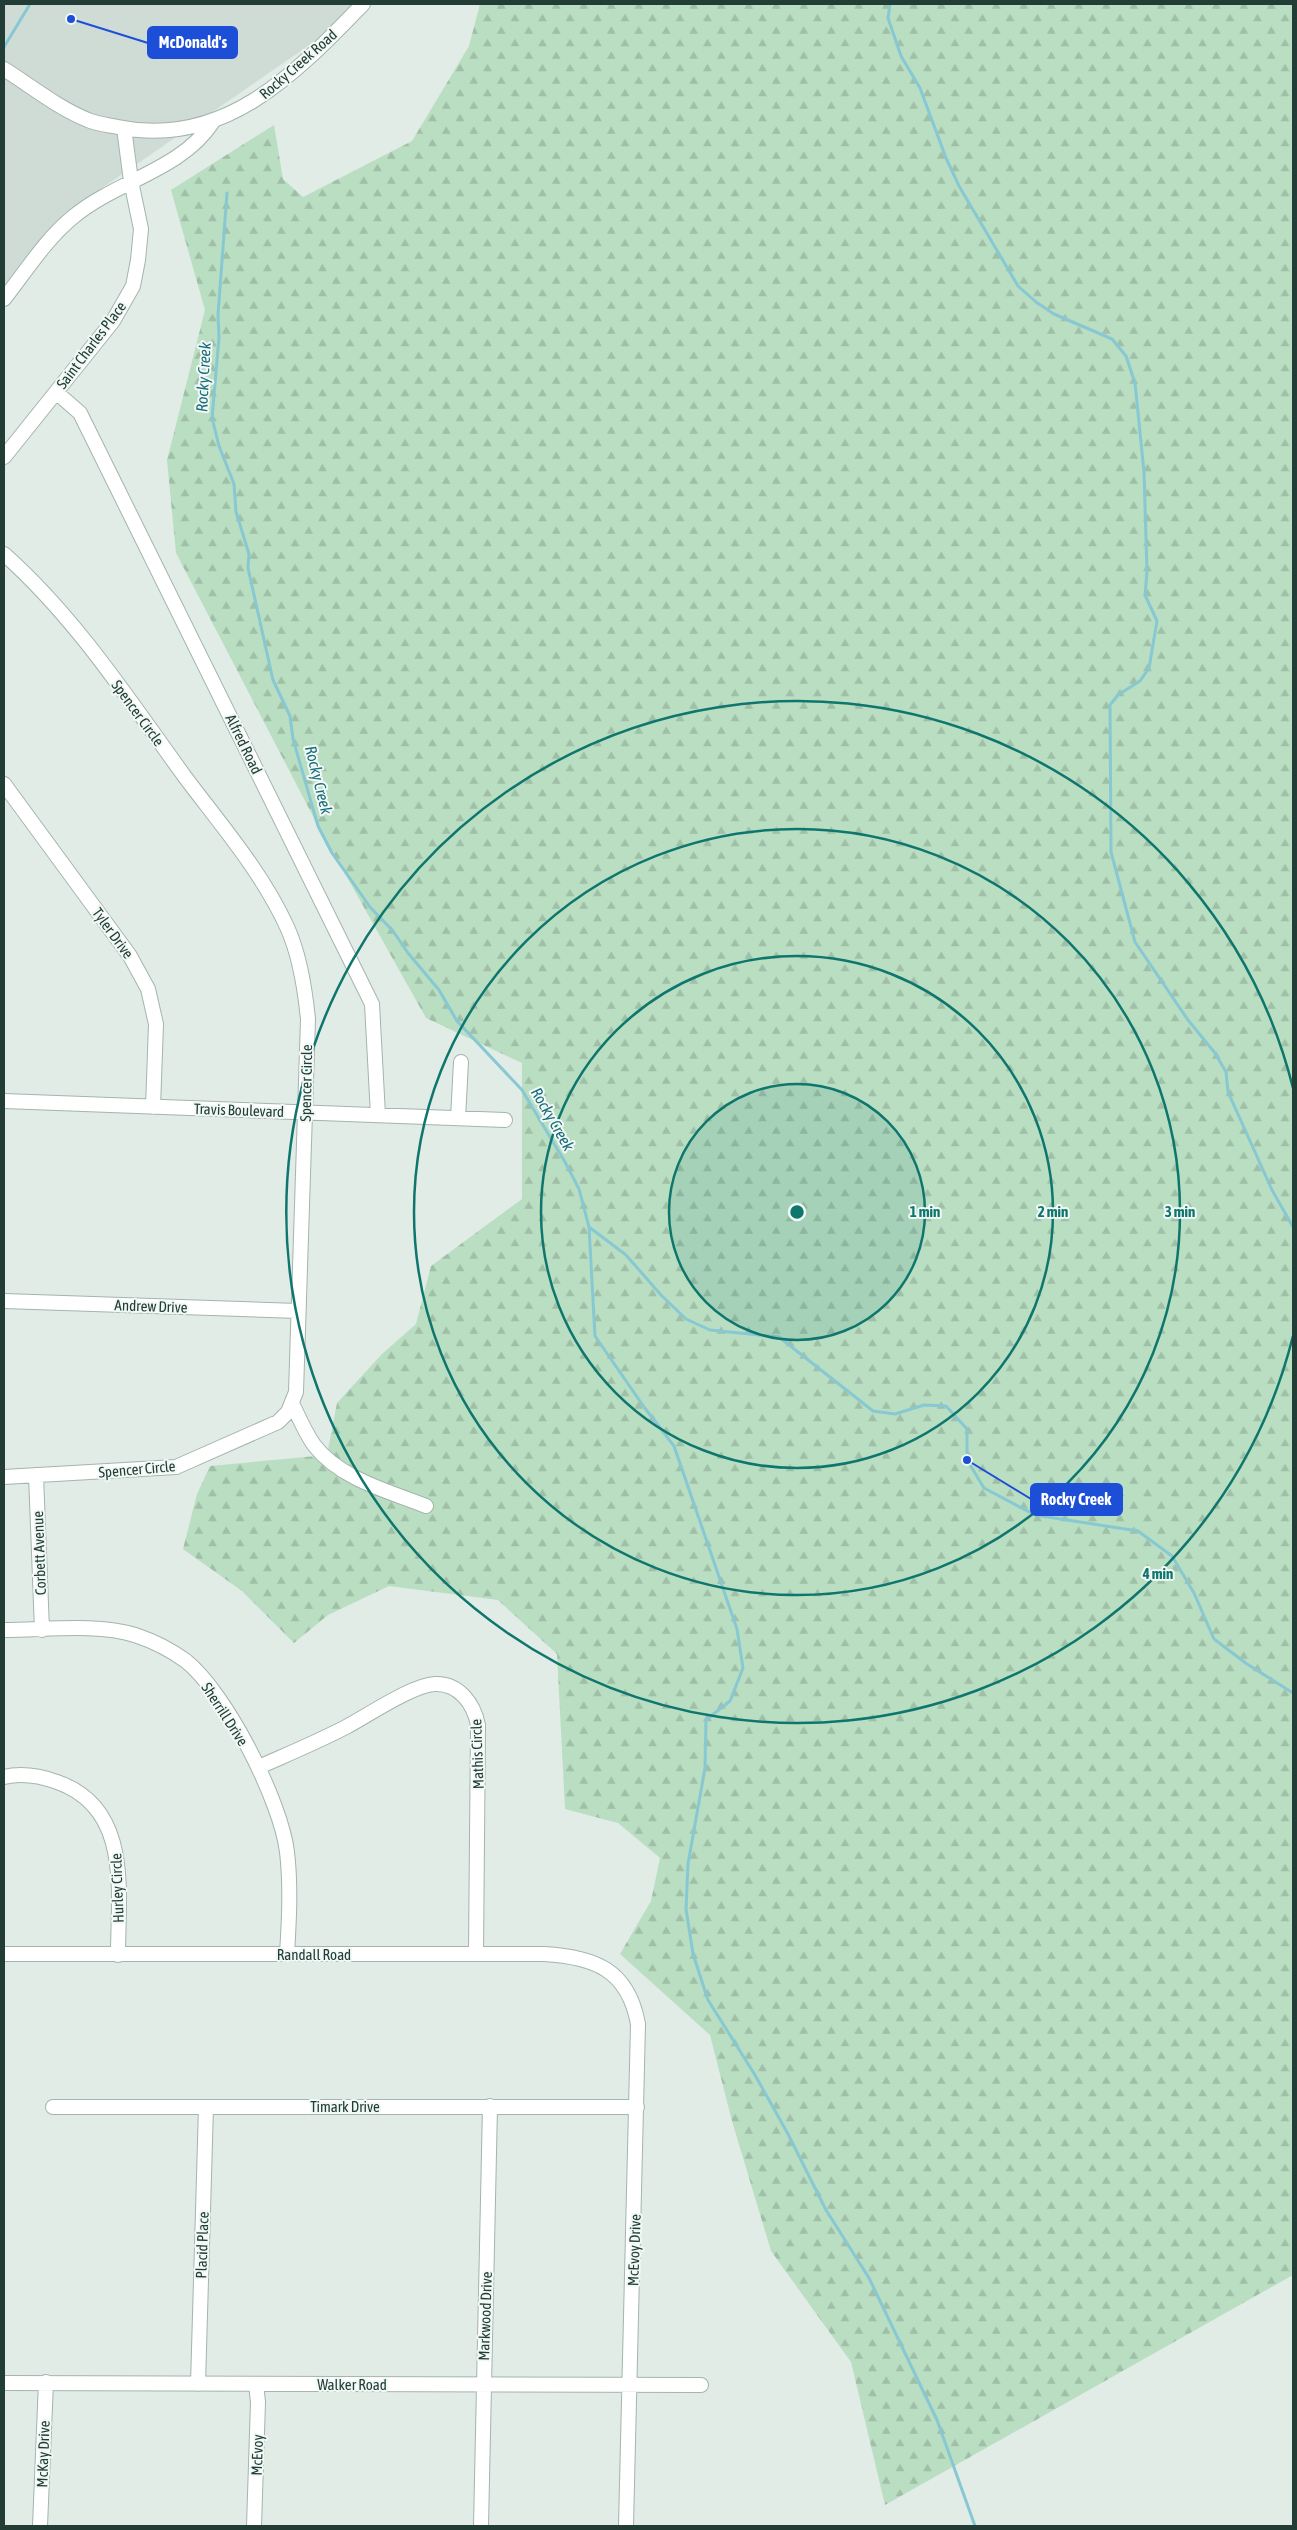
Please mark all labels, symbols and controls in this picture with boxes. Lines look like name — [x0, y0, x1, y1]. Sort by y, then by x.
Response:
street label: Rocky Creek Road — [256, 26, 340, 102]
callout: McDonald's — [148, 27, 237, 58]
text: McDonald's — [159, 33, 227, 51]
street label: Saint Charles Place — [53, 298, 129, 392]
water label: Rocky Creek — [192, 341, 215, 412]
street label: Spencer Circle — [108, 677, 168, 749]
street label: Alfred Road — [222, 711, 266, 777]
water label: Rocky Creek — [301, 744, 336, 817]
street label: Tyler Drive — [89, 904, 137, 962]
street label: Spencer Circle — [297, 1044, 315, 1122]
water label: Rocky Creek — [527, 1084, 579, 1155]
street label: Travis Boulevard — [194, 1100, 284, 1120]
centre of rings — [788, 1203, 806, 1221]
text: 1 min — [910, 1203, 940, 1220]
text: 2 min — [1038, 1203, 1068, 1220]
text: 3 min — [1165, 1203, 1195, 1220]
street label: Andrew Drive — [114, 1296, 188, 1316]
street label: Spencer Circle — [98, 1457, 176, 1481]
callout: Rocky Creek — [1031, 1484, 1122, 1515]
text: Rocky Creek — [1041, 1490, 1112, 1508]
street label: Corbett Avenue — [29, 1510, 49, 1595]
text: 4 min — [1142, 1565, 1173, 1582]
street label: Sherrill Drive — [198, 1679, 252, 1749]
street label: Mathis Circle — [467, 1718, 487, 1789]
street label: Hurley Circle — [107, 1853, 127, 1923]
street label: Randall Road — [277, 1946, 351, 1963]
street label: Timark Drive — [310, 2098, 380, 2115]
street label: Placid Place — [192, 2211, 212, 2279]
street label: McEvoy Drive — [624, 2213, 644, 2286]
street label: Markwood Drive — [475, 2271, 495, 2361]
street label: Walker Road — [317, 2376, 387, 2393]
street label: McKay Drive — [33, 2420, 53, 2488]
street label: McEvoy — [248, 2434, 266, 2476]

